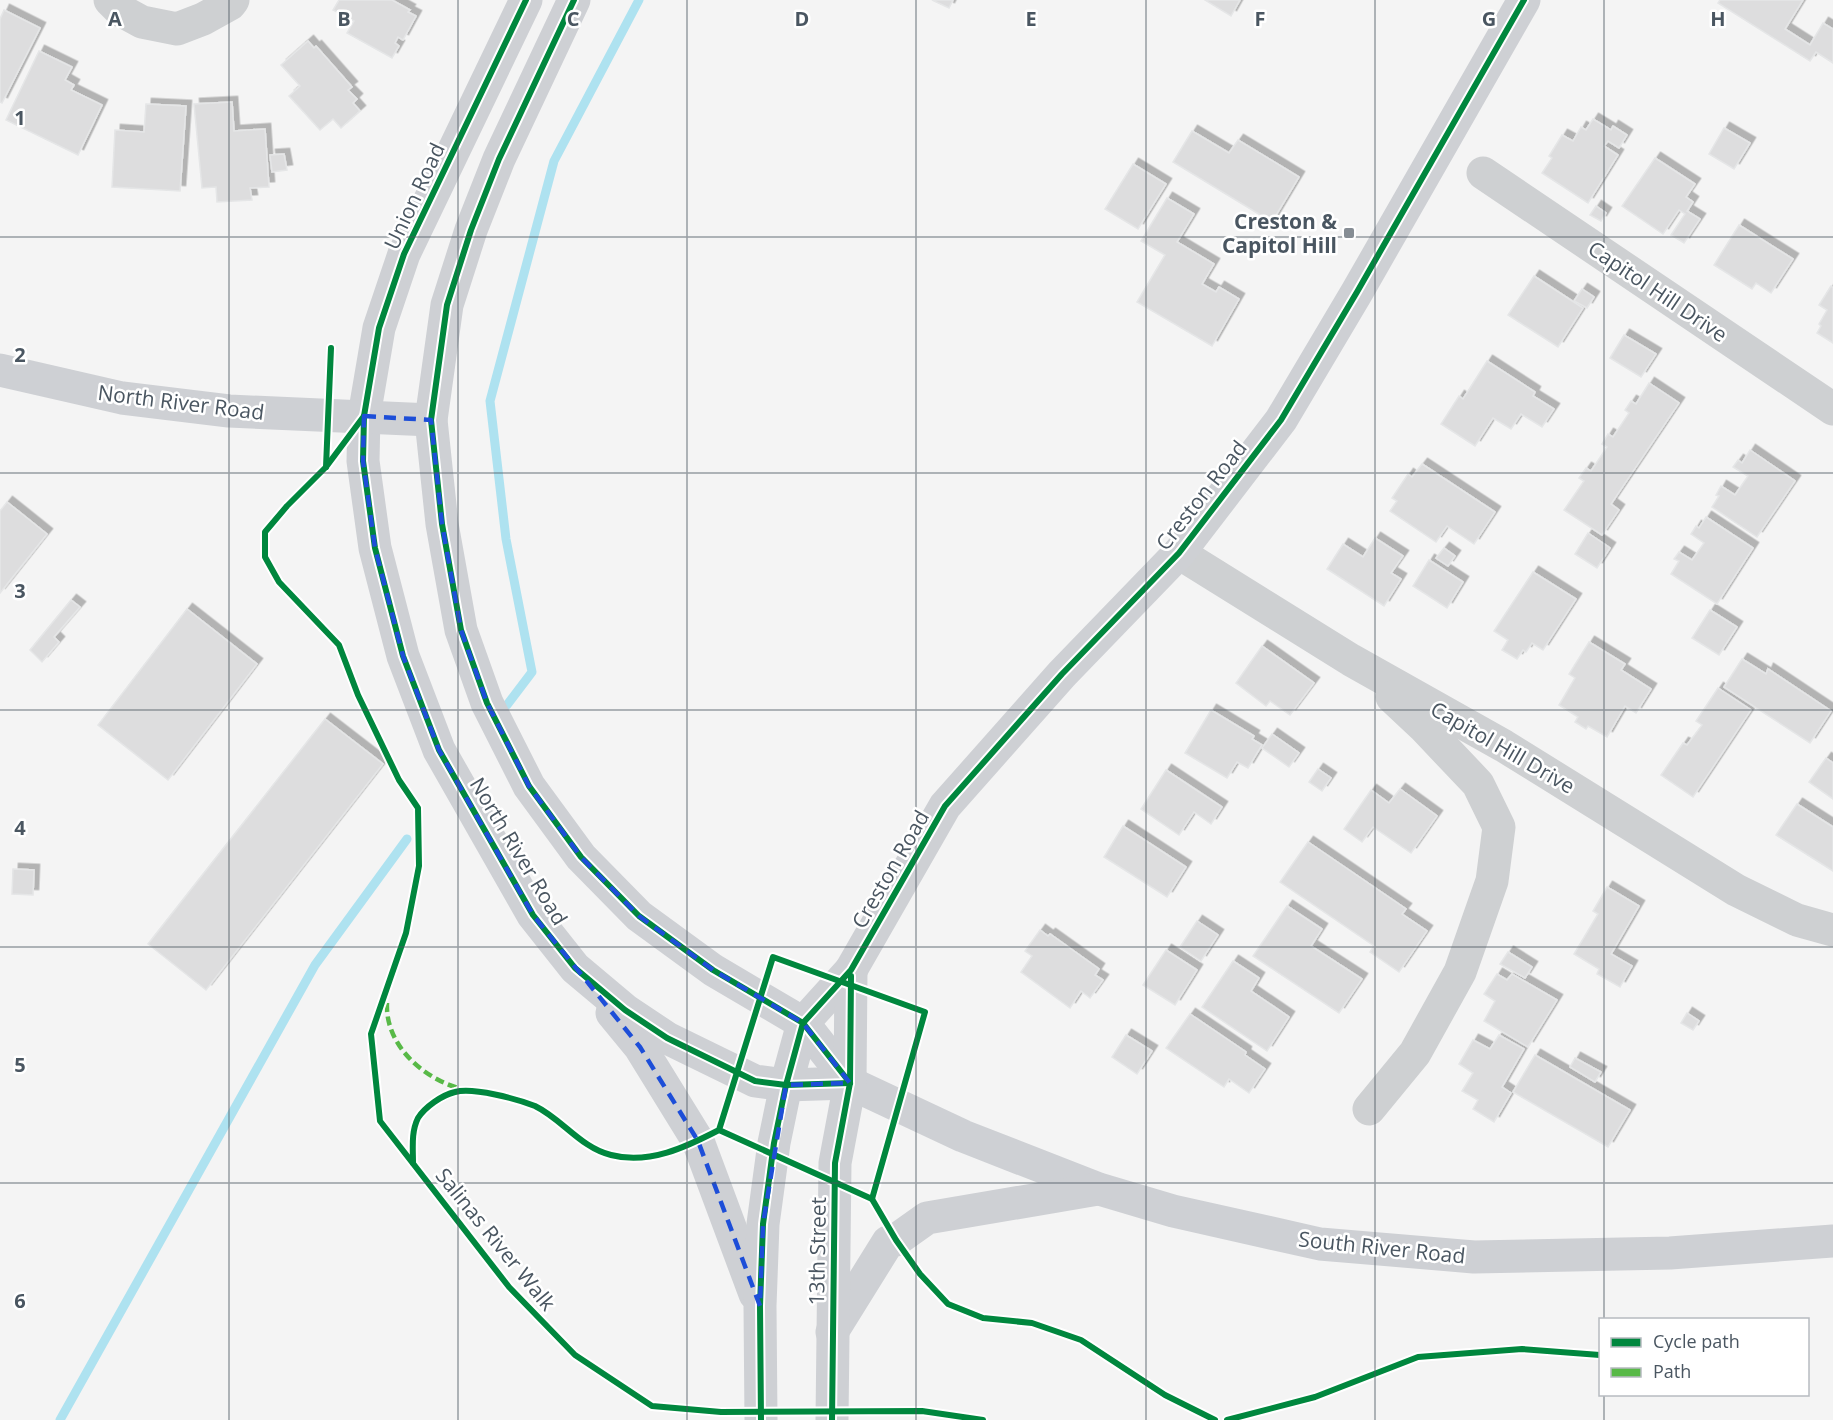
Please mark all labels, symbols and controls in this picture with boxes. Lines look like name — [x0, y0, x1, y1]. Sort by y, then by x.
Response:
text: A — [108, 5, 122, 32]
text: B — [337, 5, 351, 32]
text: C — [567, 5, 580, 32]
text: D — [795, 5, 809, 32]
text: E — [1025, 5, 1037, 32]
text: F — [1255, 5, 1265, 32]
text: G — [1482, 5, 1496, 32]
text: H — [1710, 5, 1726, 32]
text: 1 — [14, 104, 26, 131]
street label: Union Road — [377, 138, 451, 254]
place label: Creston & Capitol Hill — [1222, 207, 1337, 259]
marker: Creston & Capitol Hill — [1342, 226, 1356, 240]
street label: Capitol Hill Drive — [1583, 234, 1733, 348]
text: 2 — [14, 341, 26, 368]
street label: North River Road — [96, 378, 266, 426]
street label: Creston Road — [1149, 434, 1253, 556]
text: 3 — [14, 577, 26, 604]
street label: Capitol Hill Drive — [1426, 694, 1580, 800]
street label: North River Road — [464, 772, 574, 930]
street label: Creston Road — [845, 805, 935, 933]
text: 4 — [14, 814, 26, 841]
text: 5 — [14, 1051, 26, 1078]
street label: Salinas River Walk — [430, 1162, 562, 1316]
street label: 13th Street — [802, 1197, 832, 1305]
street label: South River Road — [1297, 1224, 1467, 1270]
text: 6 — [14, 1287, 26, 1314]
legend — [1599, 1318, 1809, 1396]
text: Cycle path — [1653, 1329, 1740, 1353]
text: Path — [1653, 1359, 1691, 1383]

